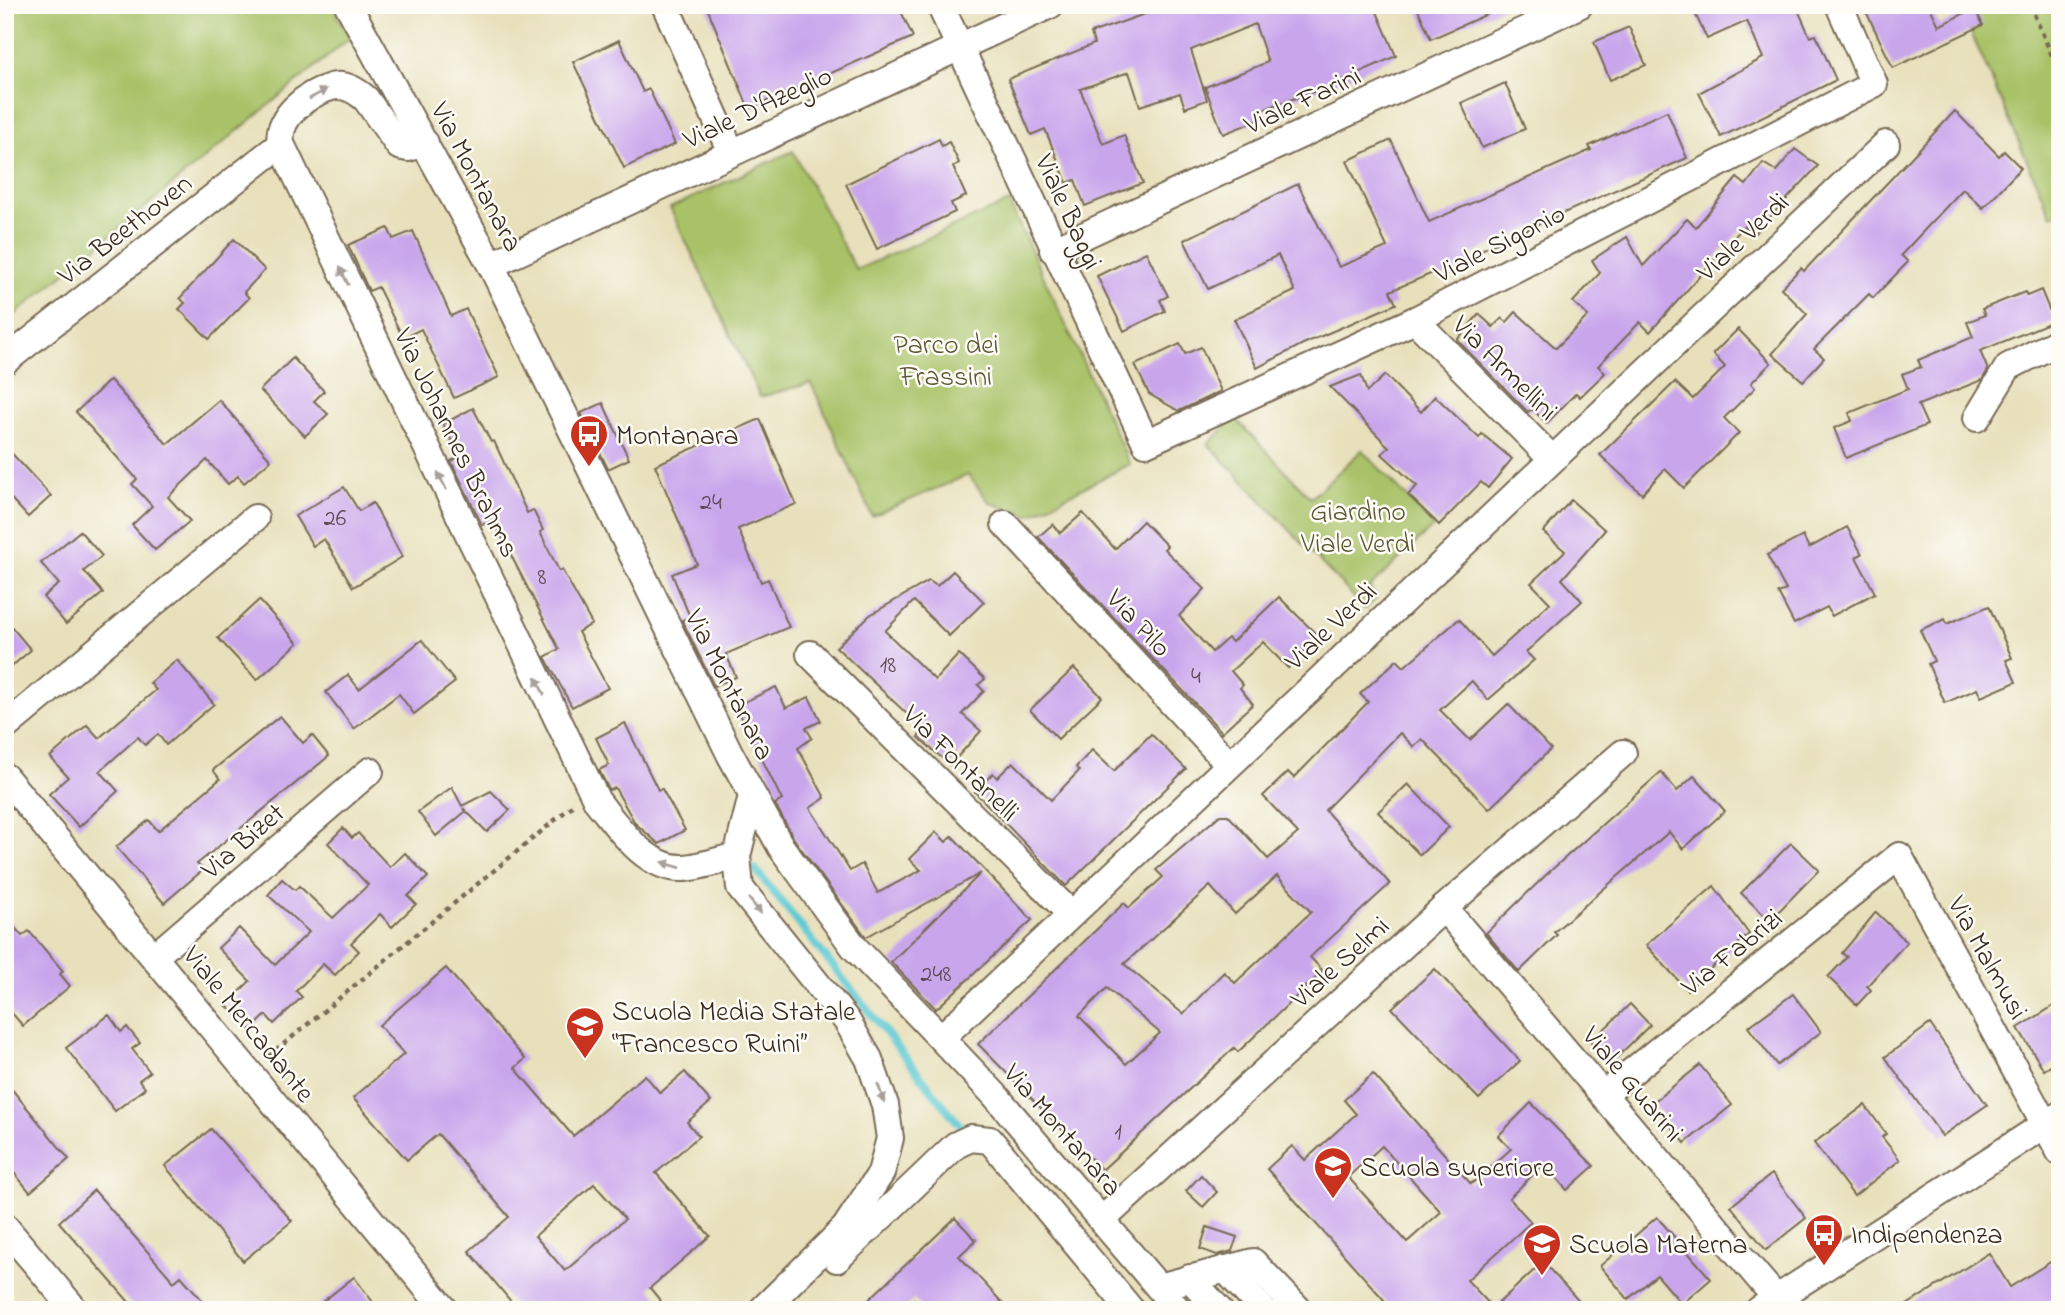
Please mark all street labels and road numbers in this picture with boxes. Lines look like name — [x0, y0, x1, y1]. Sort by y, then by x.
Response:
street label: Viale D'Azeglio — [677, 57, 840, 162]
street label: Viale Farini — [1237, 57, 1369, 148]
street label: Via Montanara — [418, 95, 532, 260]
street label: Viale Baggi — [1022, 147, 1111, 277]
street label: Via Beethoven — [49, 165, 202, 297]
street label: Viale Verdi — [1688, 185, 1800, 293]
street label: Viale Sigonio — [1427, 194, 1573, 296]
street label: Via Armellini — [1441, 306, 1566, 432]
street label: Via Johannes Brahms — [381, 321, 528, 565]
street label: Viale Verdi — [1276, 574, 1388, 682]
street label: Via Pilo — [1094, 580, 1180, 668]
street label: Via Montanara — [672, 602, 783, 768]
street label: Via Fontanelli — [891, 696, 1027, 832]
street label: Via Bizet — [193, 795, 295, 891]
street label: Via Malmusi — [1935, 889, 2037, 1028]
street label: Via Fabrizi — [1673, 900, 1793, 1008]
street label: Viale Selmi — [1282, 908, 1400, 1020]
street label: Viale Mercadante — [171, 937, 324, 1113]
street label: Viale Guarini — [1570, 1018, 1692, 1152]
street label: Via Montanara — [991, 1055, 1131, 1207]

